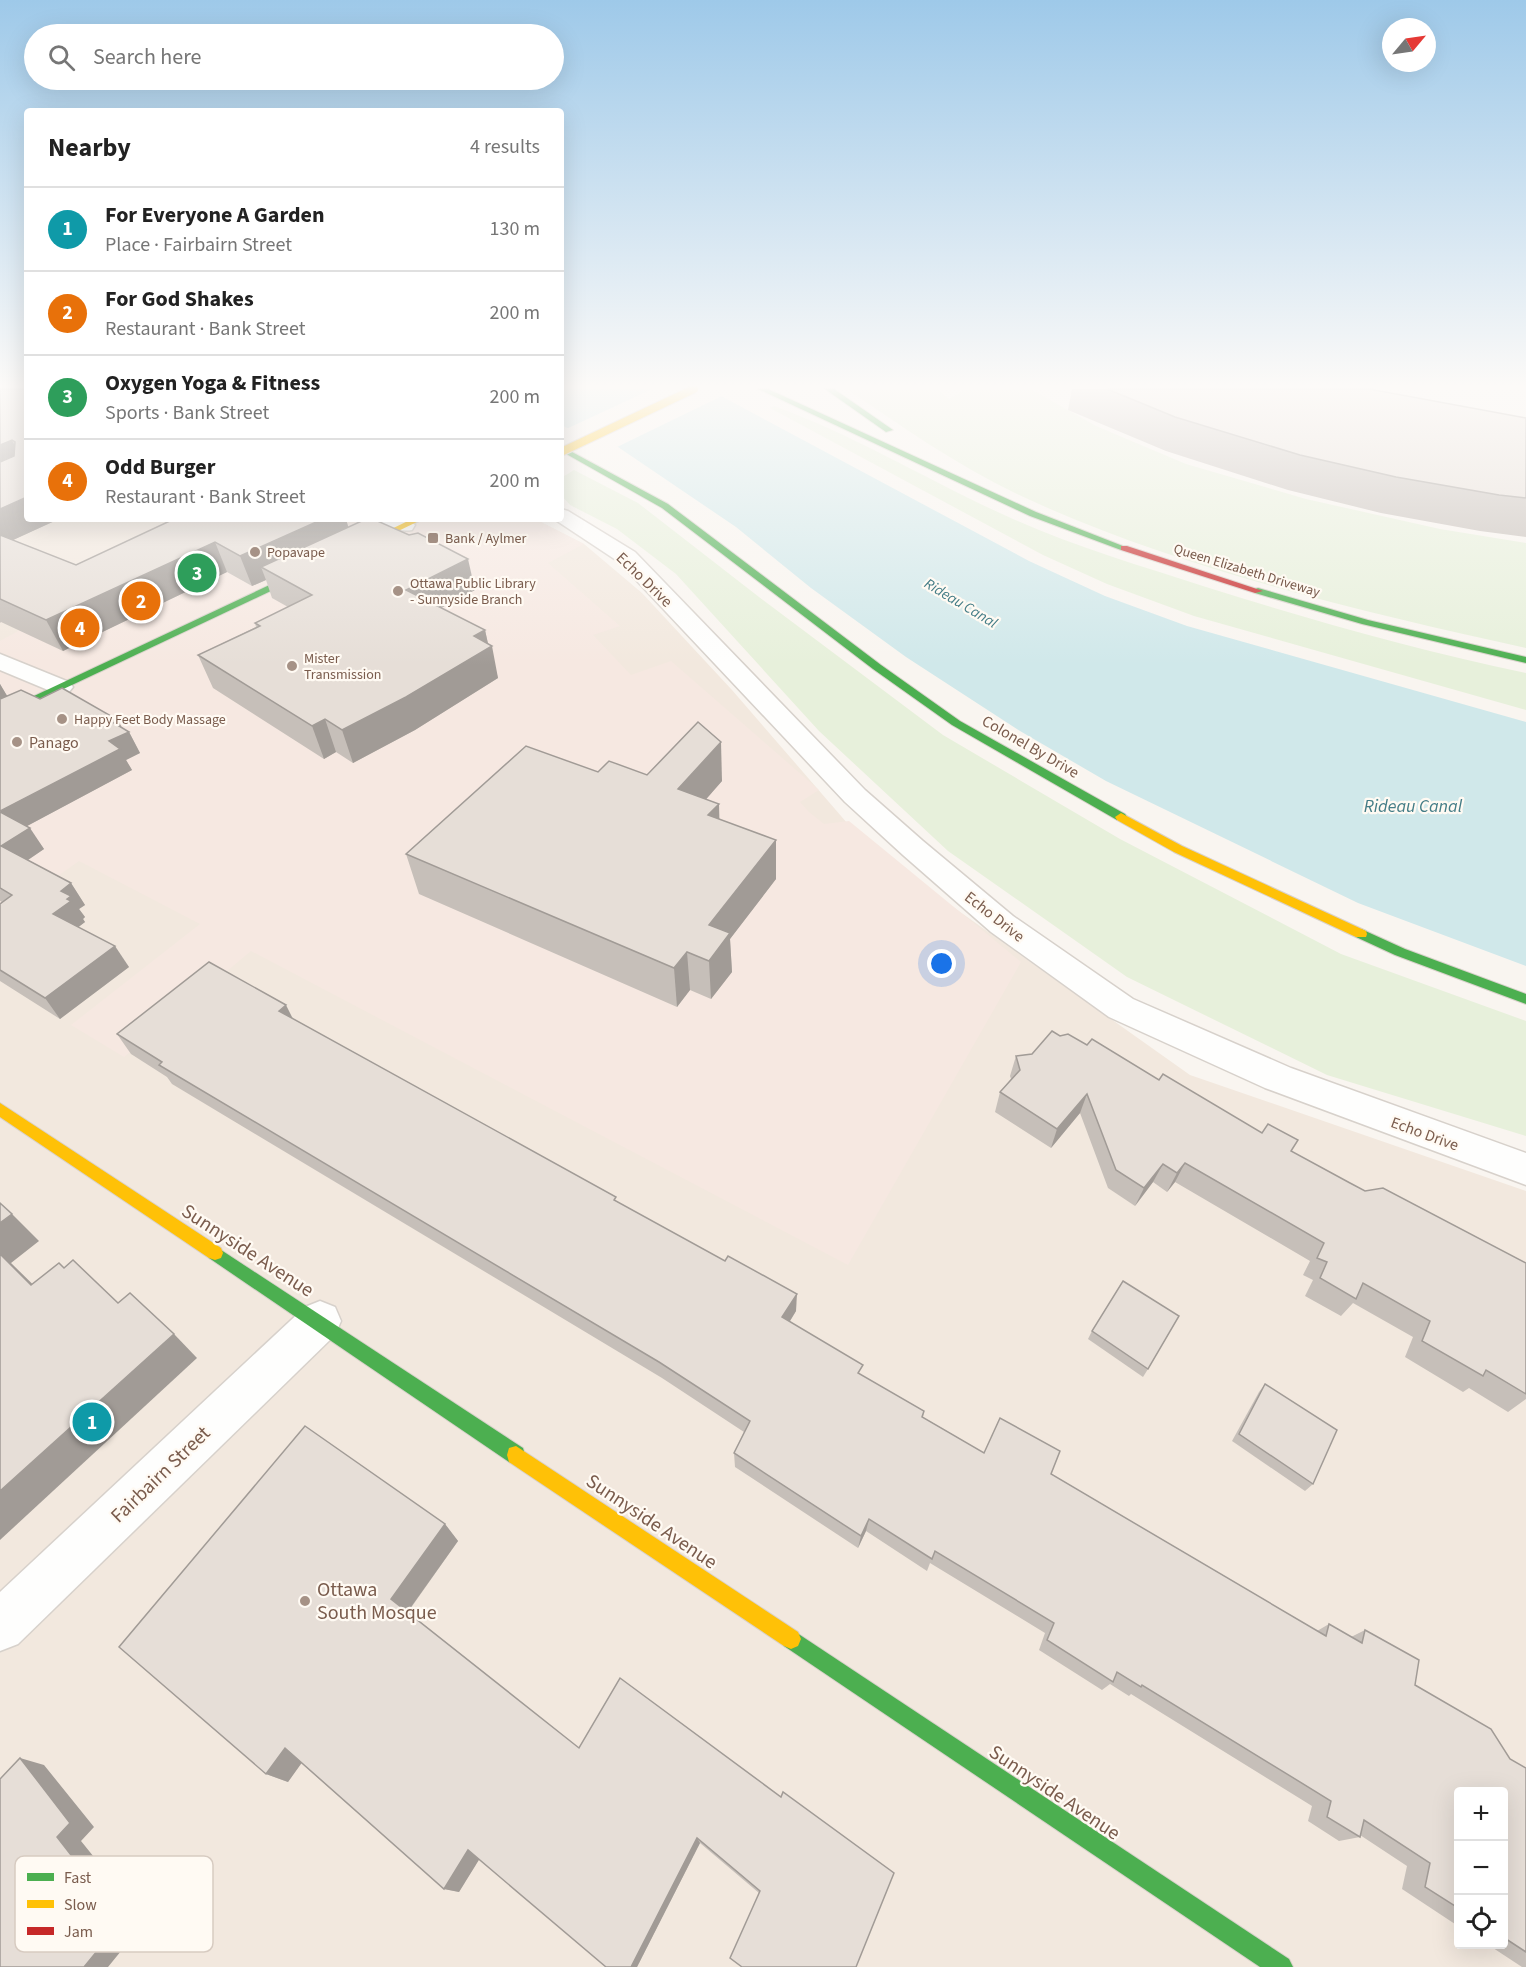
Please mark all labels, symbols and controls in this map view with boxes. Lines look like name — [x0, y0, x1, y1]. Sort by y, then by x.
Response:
north arrow — [1382, 18, 1436, 72]
search box — [24, 24, 564, 90]
icon: search — [45, 41, 78, 74]
text: Search here — [93, 41, 201, 73]
text: Nearby — [48, 129, 131, 166]
text: 4 results — [470, 133, 540, 161]
text: For Everyone A Garden — [105, 199, 325, 231]
text: 1 — [62, 215, 73, 243]
text: 130 m — [490, 215, 540, 243]
text: Place · Fairbairn Street — [105, 231, 292, 259]
text: For God Shakes — [105, 283, 254, 315]
text: 2 — [62, 299, 73, 327]
text: 200 m — [490, 299, 540, 327]
text: Restaurant · Bank Street — [105, 315, 305, 343]
text: Oxygen Yoga & Fitness — [105, 367, 320, 399]
text: 3 — [62, 383, 73, 411]
text: 200 m — [490, 383, 540, 411]
text: Sports · Bank Street — [105, 399, 269, 427]
text: Odd Burger — [105, 451, 216, 483]
text: 4 — [62, 467, 73, 495]
text: 200 m — [490, 467, 540, 495]
text: Restaurant · Bank Street — [105, 483, 305, 511]
place label: Bank / Aylmer — [445, 529, 527, 549]
marker: Bank / Aylmer — [426, 531, 440, 545]
street label: Queen Elizabeth Driveway — [1171, 539, 1323, 603]
place label: Popavape — [267, 543, 325, 563]
marker: Popavape — [248, 545, 262, 559]
street label: Echo Drive — [611, 547, 677, 612]
pin: 3 — [178, 550, 216, 596]
water label: Rideau Canal — [920, 573, 1001, 634]
place label: Ottawa Public Library - Sunnyside Branch — [410, 574, 536, 610]
pin: 2 — [122, 578, 160, 624]
marker: Ottawa Public Library - Sunnyside Branch — [391, 584, 405, 598]
pin: 4 — [60, 606, 100, 650]
place label: Mister Transmission — [304, 649, 381, 685]
marker: Mister Transmission — [285, 659, 299, 673]
place label: Happy Feet Body Massage — [74, 710, 226, 730]
street label: Colonel By Drive — [978, 710, 1083, 784]
marker: Happy Feet Body Massage — [55, 712, 69, 726]
place label: Panago — [29, 732, 79, 754]
marker: Panago — [10, 735, 24, 749]
water label: Rideau Canal — [1364, 794, 1463, 819]
street label: Echo Drive — [960, 886, 1029, 947]
your location — [927, 949, 956, 978]
street label: Echo Drive — [1388, 1111, 1462, 1156]
street label: Sunnyside Avenue — [176, 1198, 319, 1304]
pin: 1 — [72, 1400, 112, 1444]
street label: Fairbairn Street — [105, 1420, 217, 1530]
street label: Sunnyside Avenue — [580, 1468, 723, 1576]
place label: Ottawa South Mosque — [317, 1576, 437, 1627]
marker: Ottawa South Mosque — [298, 1594, 312, 1608]
street label: Sunnyside Avenue — [983, 1739, 1126, 1847]
map controls — [1454, 1787, 1508, 1949]
button: + — [1454, 1787, 1508, 1841]
button: − — [1454, 1841, 1508, 1895]
legend — [15, 1856, 213, 1952]
text: Fast — [64, 1867, 92, 1889]
text: Slow — [64, 1894, 97, 1916]
button: locate — [1454, 1895, 1508, 1949]
text: Jam — [64, 1921, 93, 1943]

